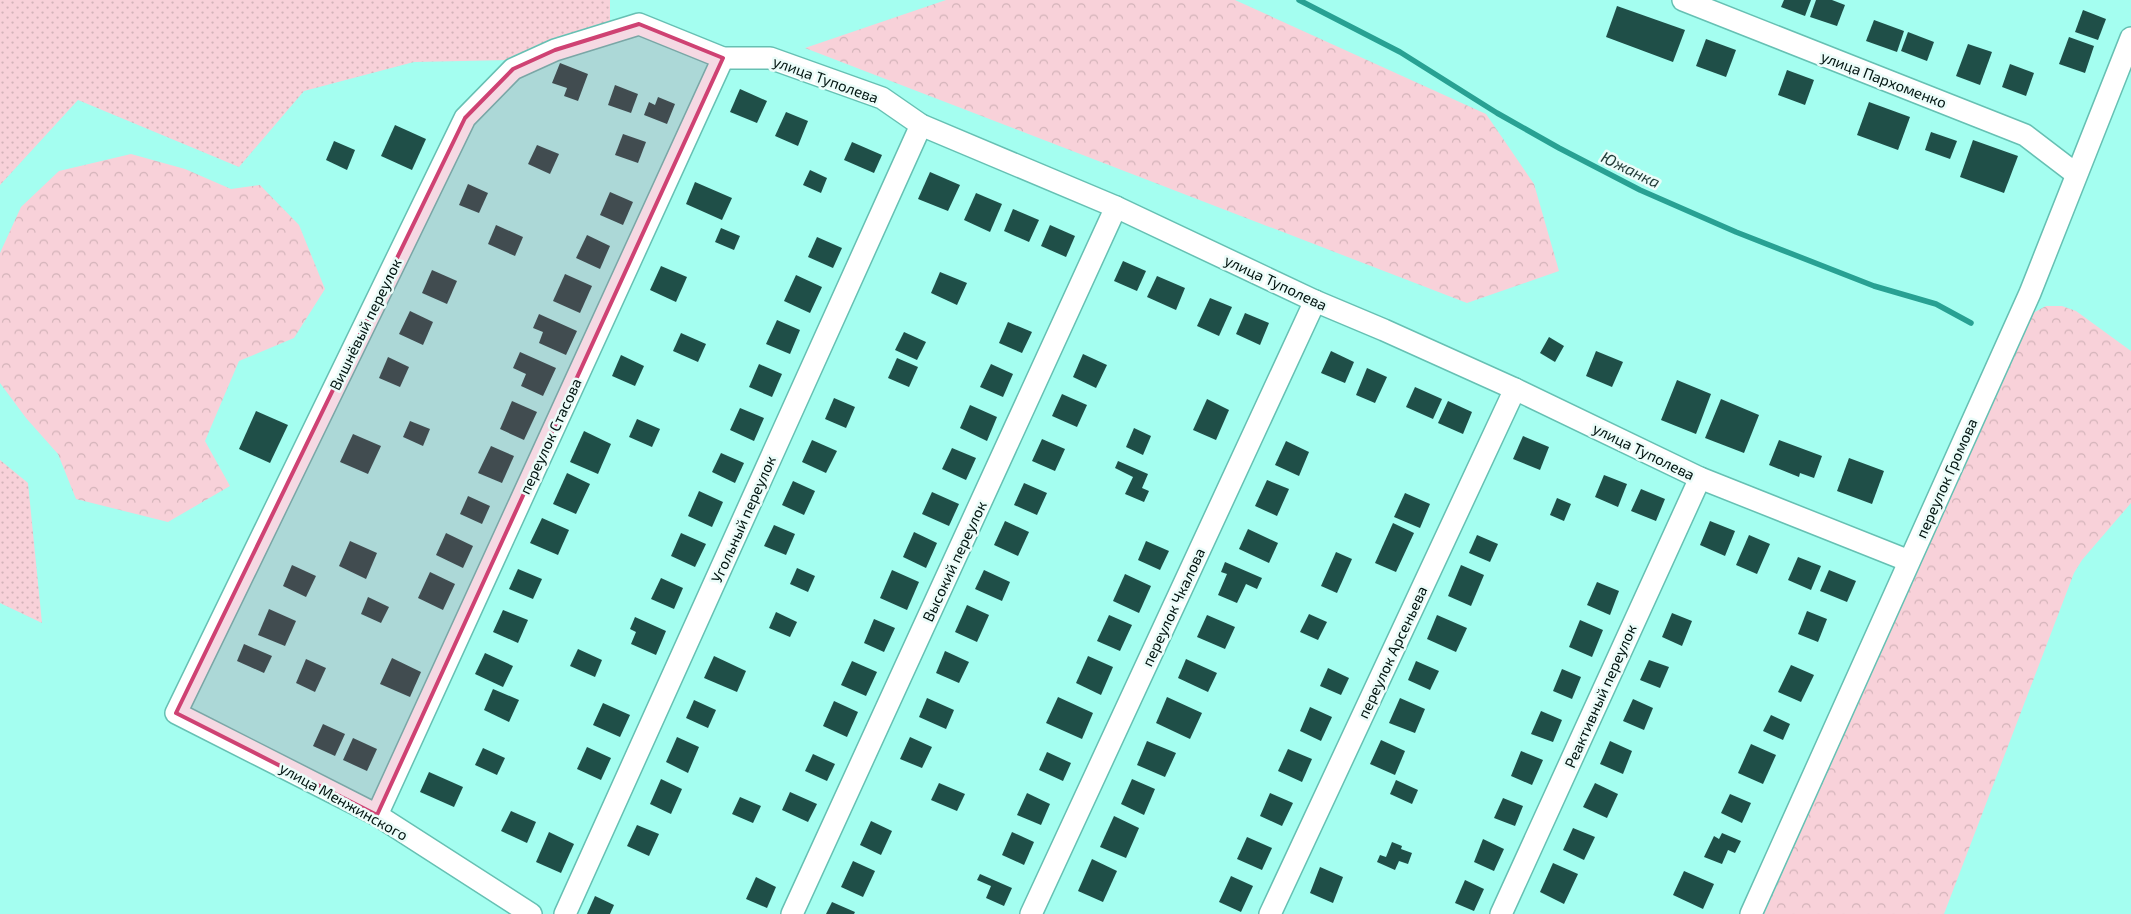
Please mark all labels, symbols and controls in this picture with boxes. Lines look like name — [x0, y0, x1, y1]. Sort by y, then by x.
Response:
street label: улица Пархоменко — [1818, 47, 1949, 112]
street label: улица Туполева — [770, 52, 881, 107]
water label: Южанка — [1599, 147, 1663, 191]
street label: улица Туполева — [1221, 250, 1330, 315]
street label: Вишнёвый переулок — [325, 255, 406, 393]
street label: переулок Стасова — [515, 375, 586, 497]
street label: переулок Громова — [1911, 415, 1981, 541]
street label: улица Туполева — [1590, 419, 1698, 484]
street label: Угольный переулок — [707, 453, 780, 586]
street label: Высокий переулок — [918, 498, 991, 625]
street label: переулок Чкалова — [1138, 545, 1209, 670]
street label: переулок Арсеньева — [1353, 583, 1431, 721]
street label: Реактивный переулок — [1560, 621, 1641, 771]
street label: улица Менжинского — [276, 758, 411, 845]

